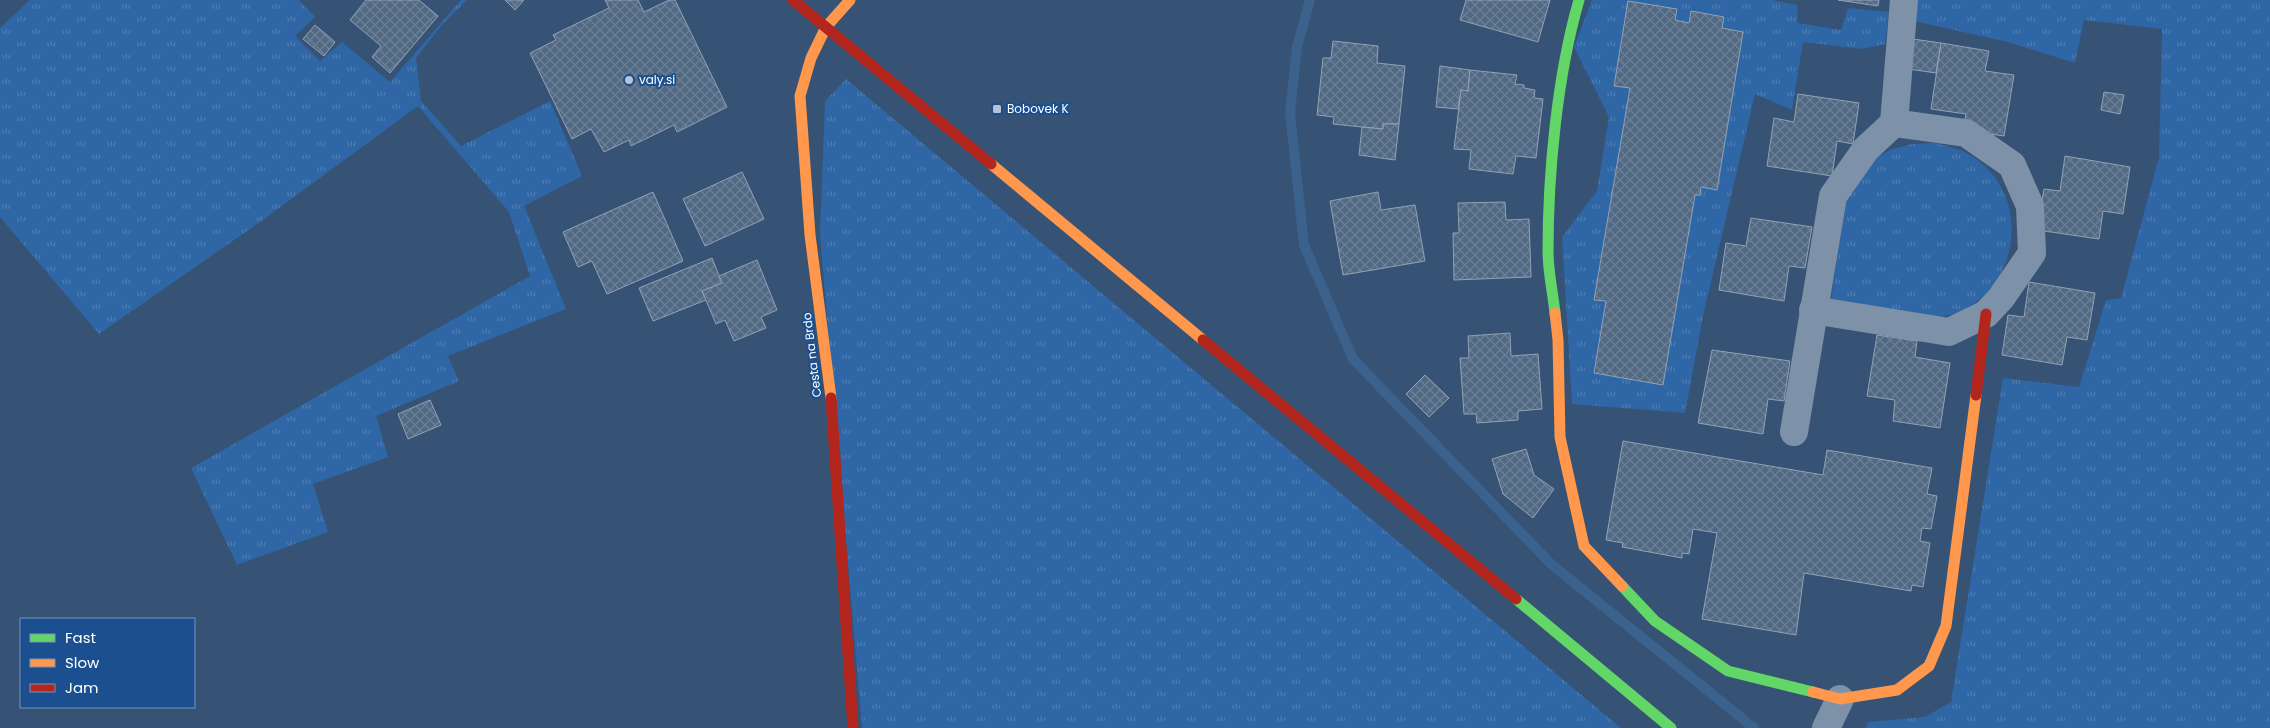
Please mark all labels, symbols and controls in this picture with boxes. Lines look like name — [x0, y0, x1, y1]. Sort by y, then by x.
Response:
place label: valy.si — [639, 71, 675, 88]
marker: valy.si — [623, 74, 635, 86]
place label: Bobovek K — [1007, 100, 1069, 117]
marker: Bobovek K — [991, 103, 1003, 115]
street label: Cesta na Brdo — [798, 311, 825, 398]
legend — [20, 618, 195, 708]
text: Fast — [65, 627, 96, 648]
text: Slow — [65, 652, 100, 673]
text: Jam — [65, 677, 99, 698]

